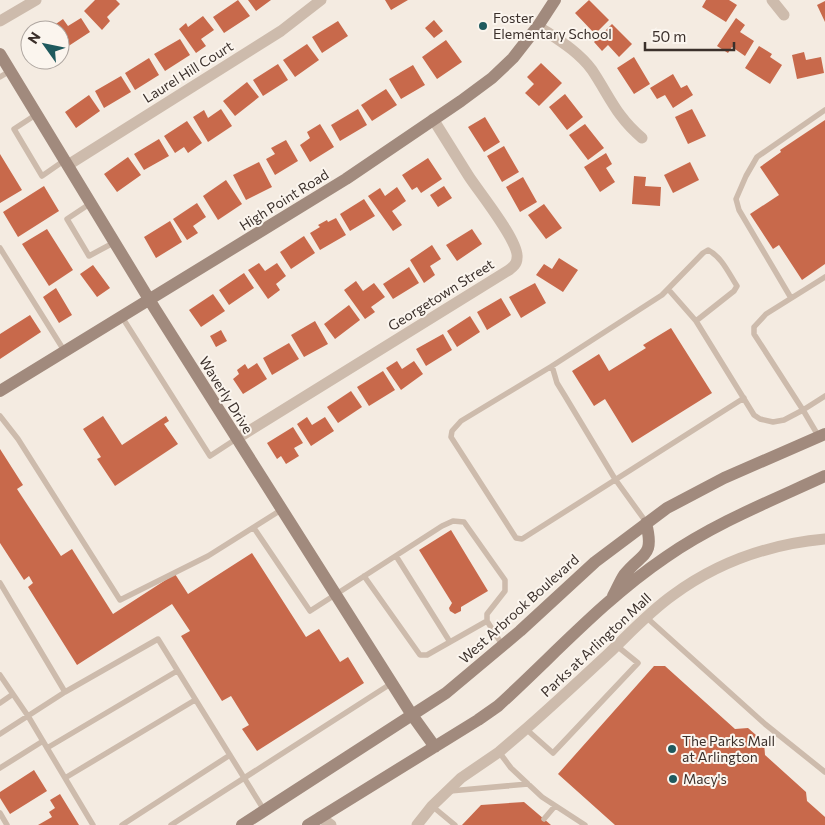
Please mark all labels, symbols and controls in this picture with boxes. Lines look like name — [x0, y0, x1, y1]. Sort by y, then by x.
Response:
place label: Foster Elementary School — [493, 9, 612, 42]
north arrow — [20, 20, 70, 70]
marker: Foster Elementary School — [477, 20, 489, 32]
scale bar — [645, 20, 734, 52]
text: 50 m — [652, 27, 686, 45]
text: N — [24, 29, 44, 47]
street label: Laurel Hill Court — [140, 37, 236, 106]
street label: High Point Road — [236, 165, 332, 234]
street label: Georgetown Street — [385, 255, 497, 334]
street label: Waverly Drive — [196, 353, 257, 437]
street label: West Arbrook Boulevard — [455, 550, 582, 667]
street label: Parks at Arlington Mall — [537, 589, 654, 700]
place label: The Parks Mall at Arlington — [682, 732, 775, 765]
marker: The Parks Mall at Arlington — [666, 743, 678, 755]
place label: Macy's — [683, 770, 727, 787]
marker: Macy's — [667, 773, 679, 785]

